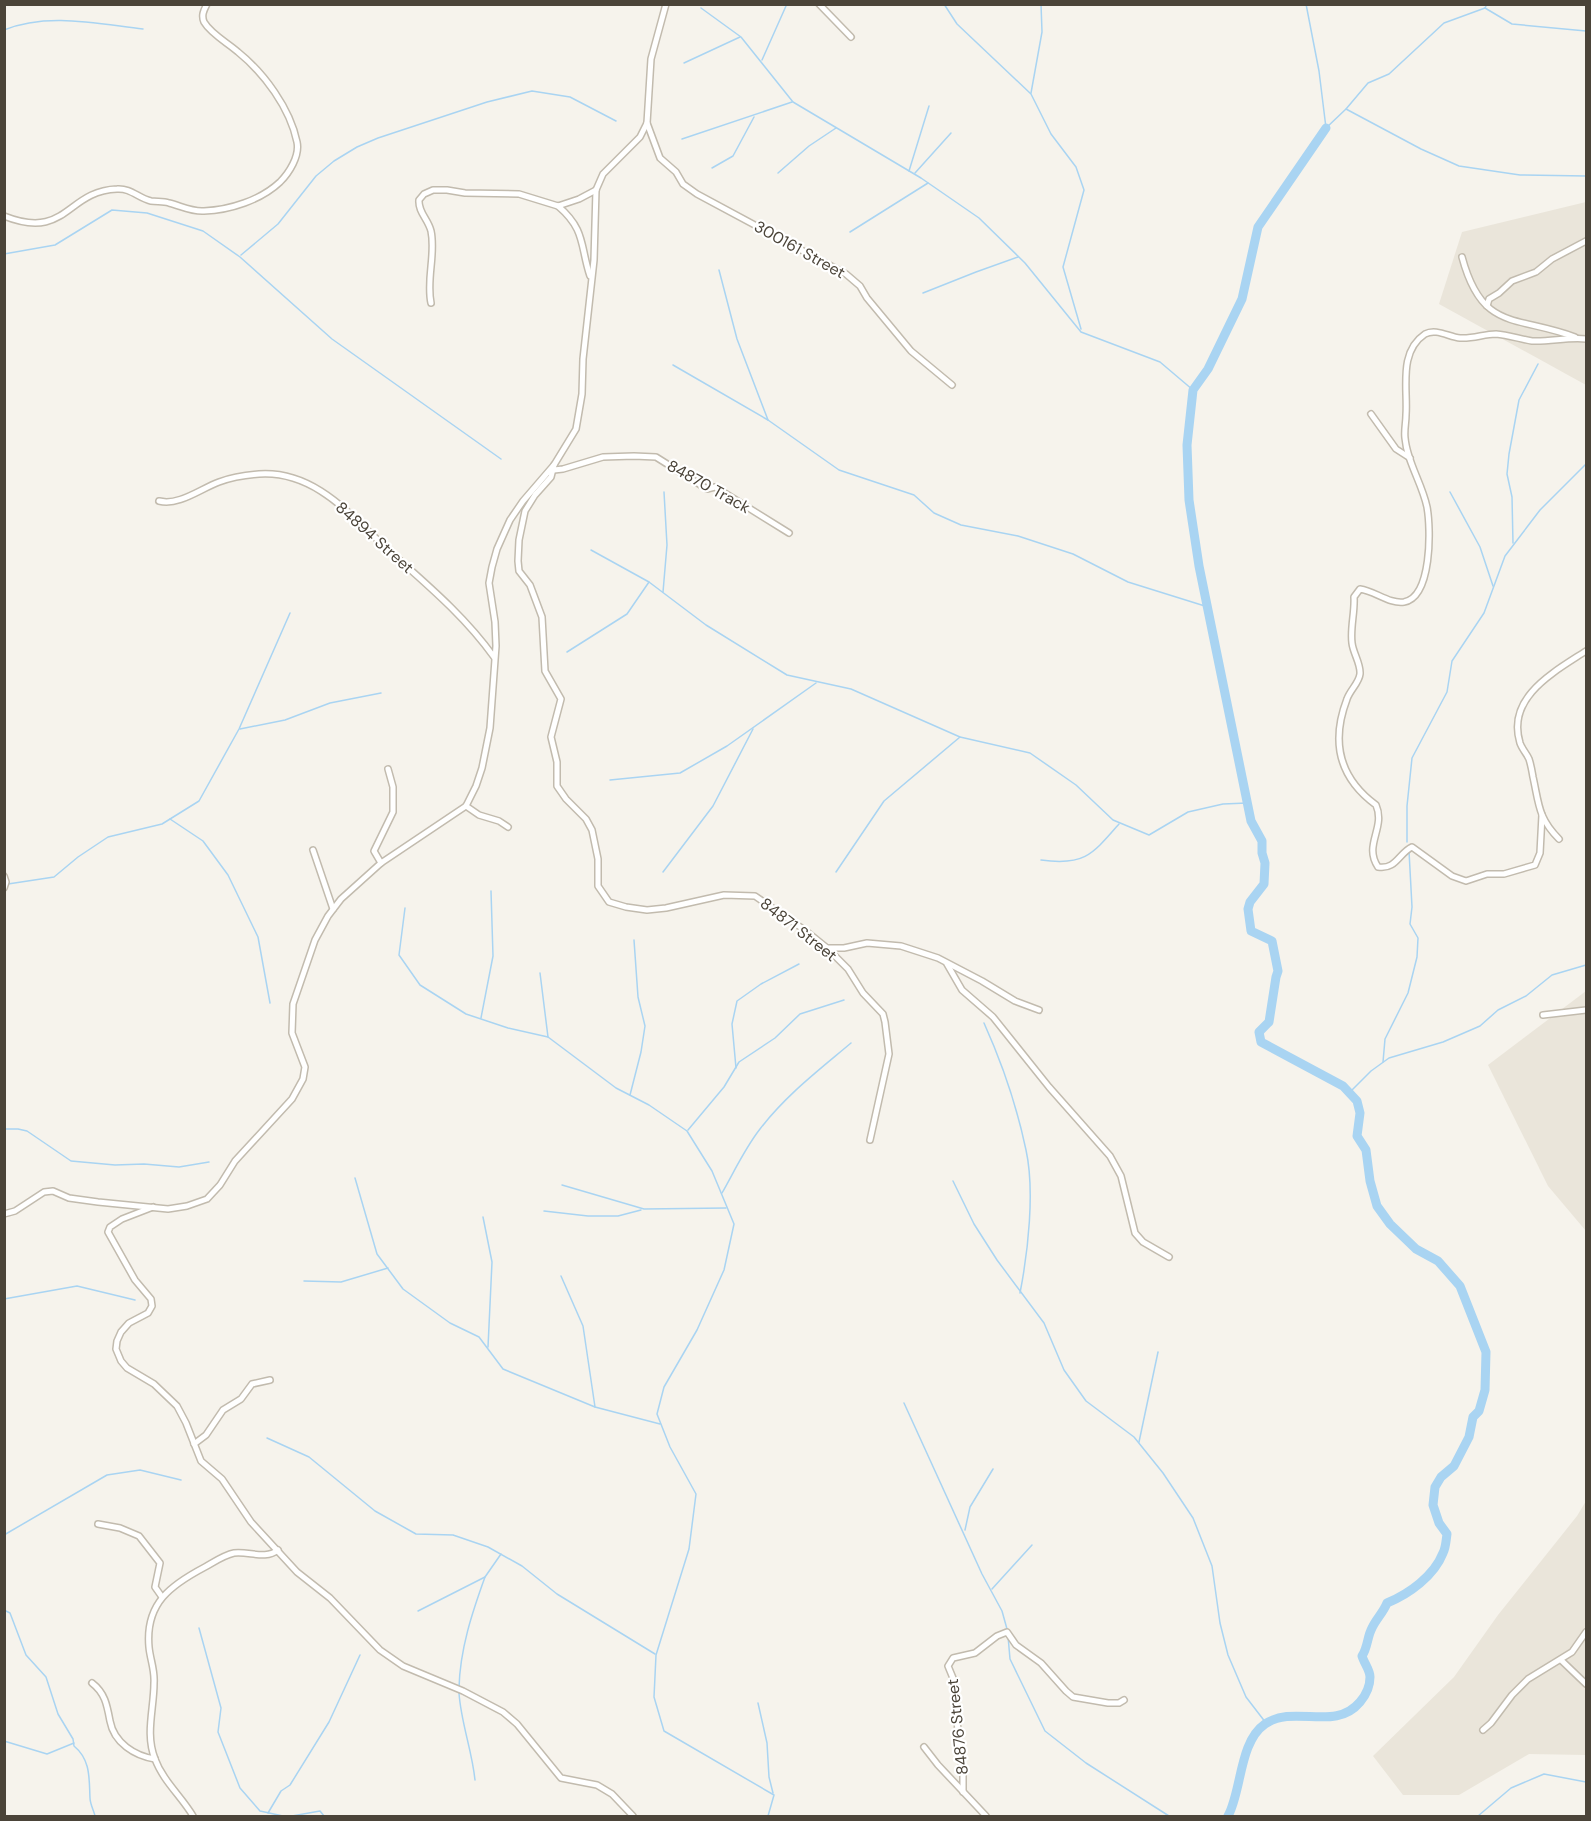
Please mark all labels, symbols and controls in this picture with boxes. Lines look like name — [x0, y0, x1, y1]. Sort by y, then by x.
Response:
street label: 300161 Street — [751, 216, 849, 283]
street label: 84870 Track — [663, 455, 754, 518]
street label: 84894 Street — [331, 497, 418, 578]
street label: 84871 Street — [756, 893, 841, 966]
street label: 84876 Street — [942, 1678, 973, 1776]

